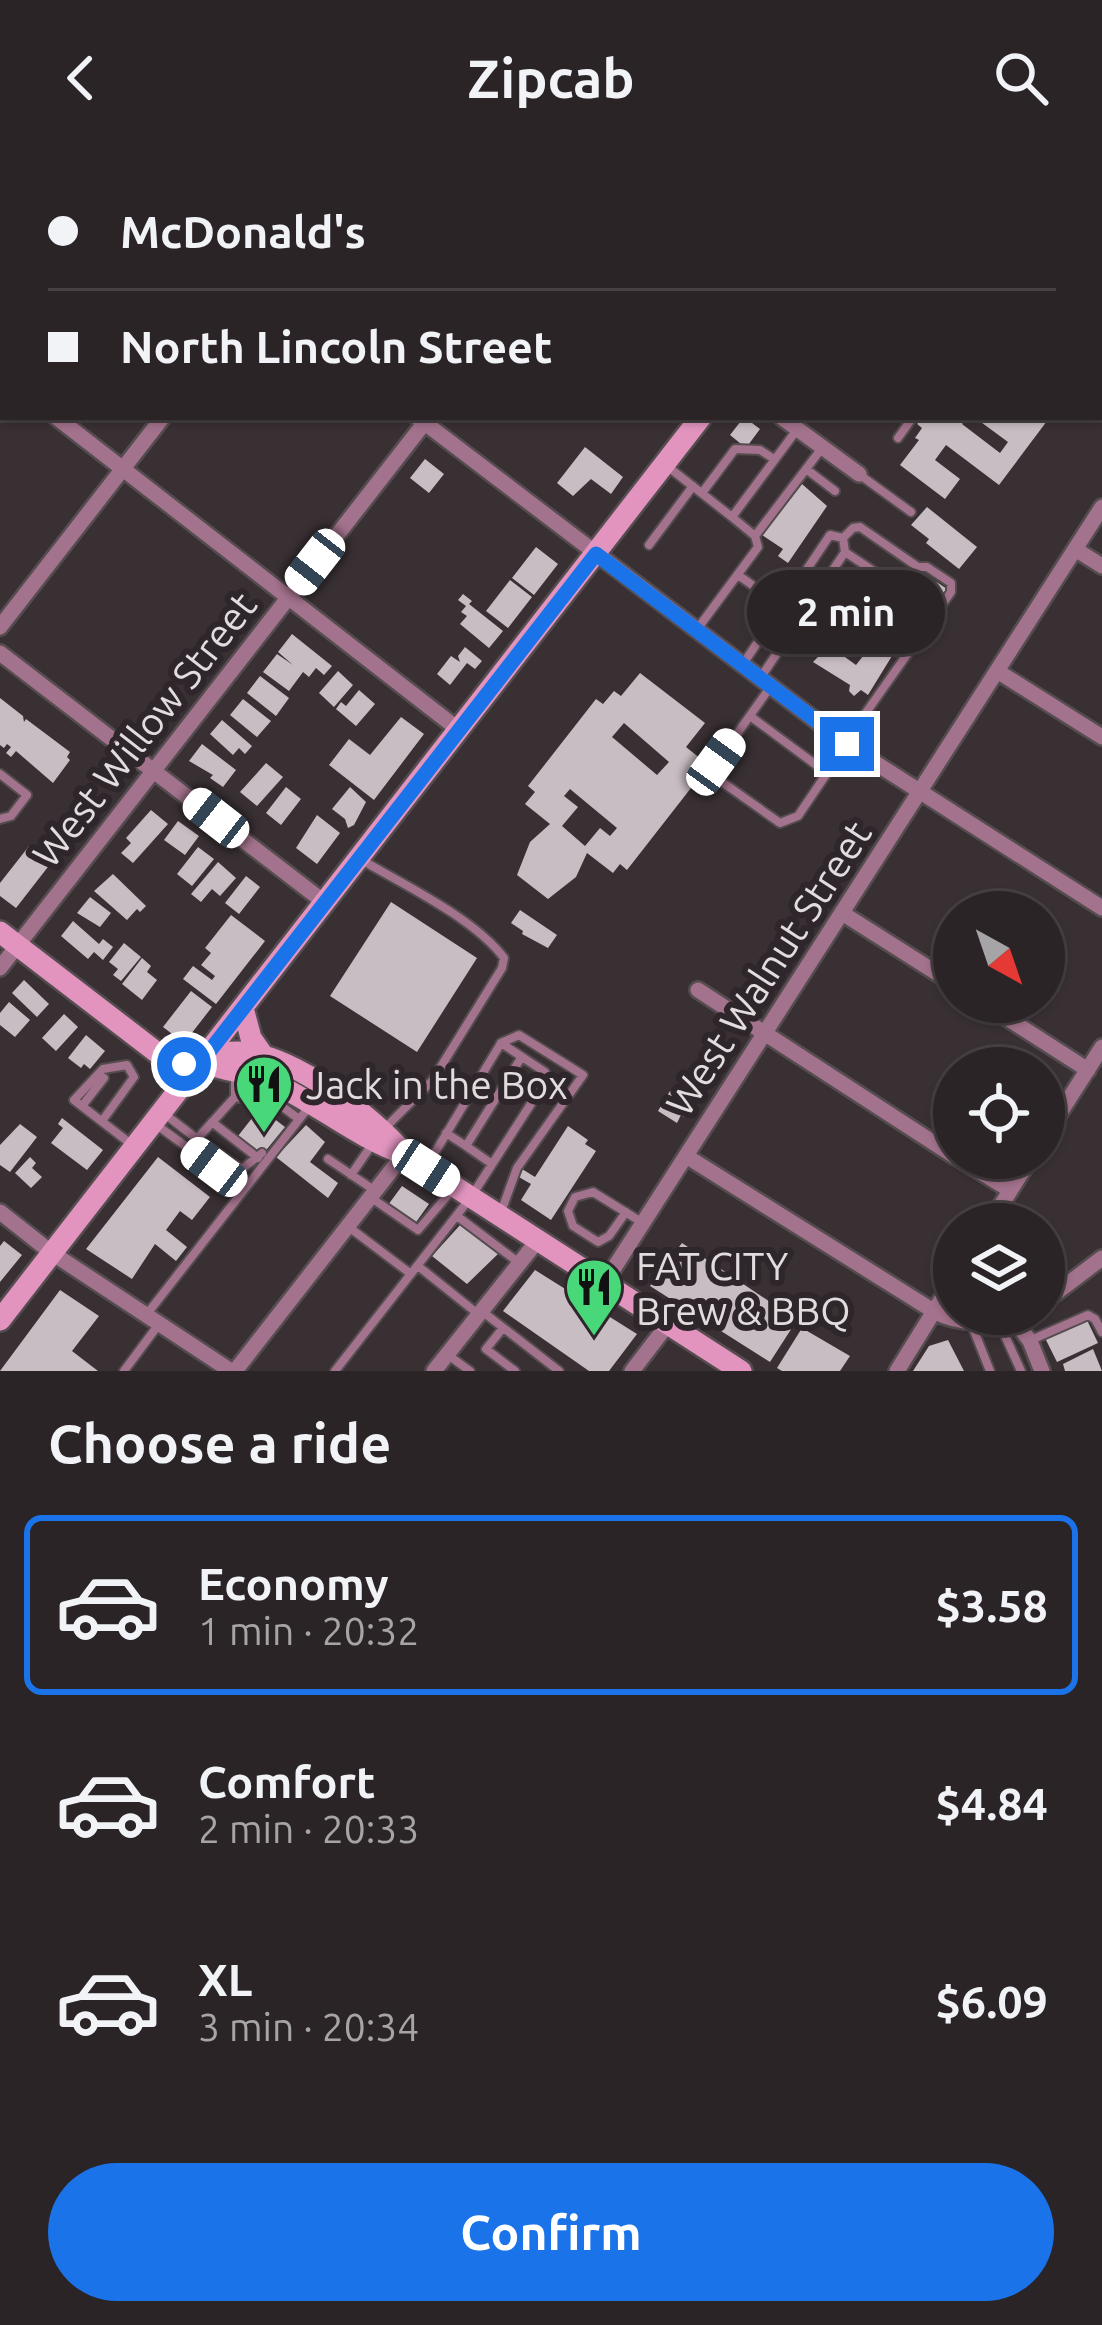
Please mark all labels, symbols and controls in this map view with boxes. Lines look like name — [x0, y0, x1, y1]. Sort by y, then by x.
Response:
icon: back — [48, 45, 114, 111]
icon: search — [988, 45, 1054, 111]
text: Zipcab — [467, 48, 635, 108]
text: McDonald's — [120, 206, 366, 257]
text: North Lincoln Street — [120, 321, 552, 372]
car — [279, 523, 351, 601]
callout: 2 min — [748, 570, 946, 654]
street label: West Willow Street — [24, 583, 264, 875]
text: 2 min — [797, 590, 895, 633]
route end — [820, 717, 874, 771]
car — [680, 722, 752, 802]
car — [177, 782, 255, 854]
street label: West Walnut Street — [657, 813, 879, 1123]
north arrow — [933, 891, 1065, 1023]
map controls — [933, 891, 1065, 1335]
route start — [157, 1037, 211, 1091]
button: locate — [933, 1047, 1065, 1179]
restaurant icon: Jack in the Box — [233, 1053, 295, 1135]
place label: Jack in the Box — [306, 1063, 568, 1106]
car — [174, 1131, 254, 1203]
car — [386, 1133, 466, 1203]
button: layers — [933, 1203, 1065, 1335]
place label: FAT CITY Brew & BBQ — [636, 1244, 850, 1332]
restaurant icon: FAT CITY Brew & BBQ — [563, 1256, 625, 1338]
text: Choose a ride — [48, 1413, 391, 1473]
icon: car — [54, 1551, 162, 1659]
text: Economy — [198, 1558, 389, 1609]
text: $3.58 — [935, 1580, 1048, 1631]
text: 1 min · 20:32 — [198, 1609, 419, 1652]
icon: car — [54, 1749, 162, 1857]
text: Comfort — [198, 1756, 375, 1807]
text: $4.84 — [935, 1778, 1048, 1829]
text: 2 min · 20:33 — [198, 1807, 419, 1850]
icon: car — [54, 1947, 162, 2055]
text: XL — [198, 1954, 252, 2005]
text: $6.09 — [935, 1976, 1048, 2027]
text: 3 min · 20:34 — [198, 2005, 419, 2048]
button: Confirm — [48, 2163, 1054, 2301]

